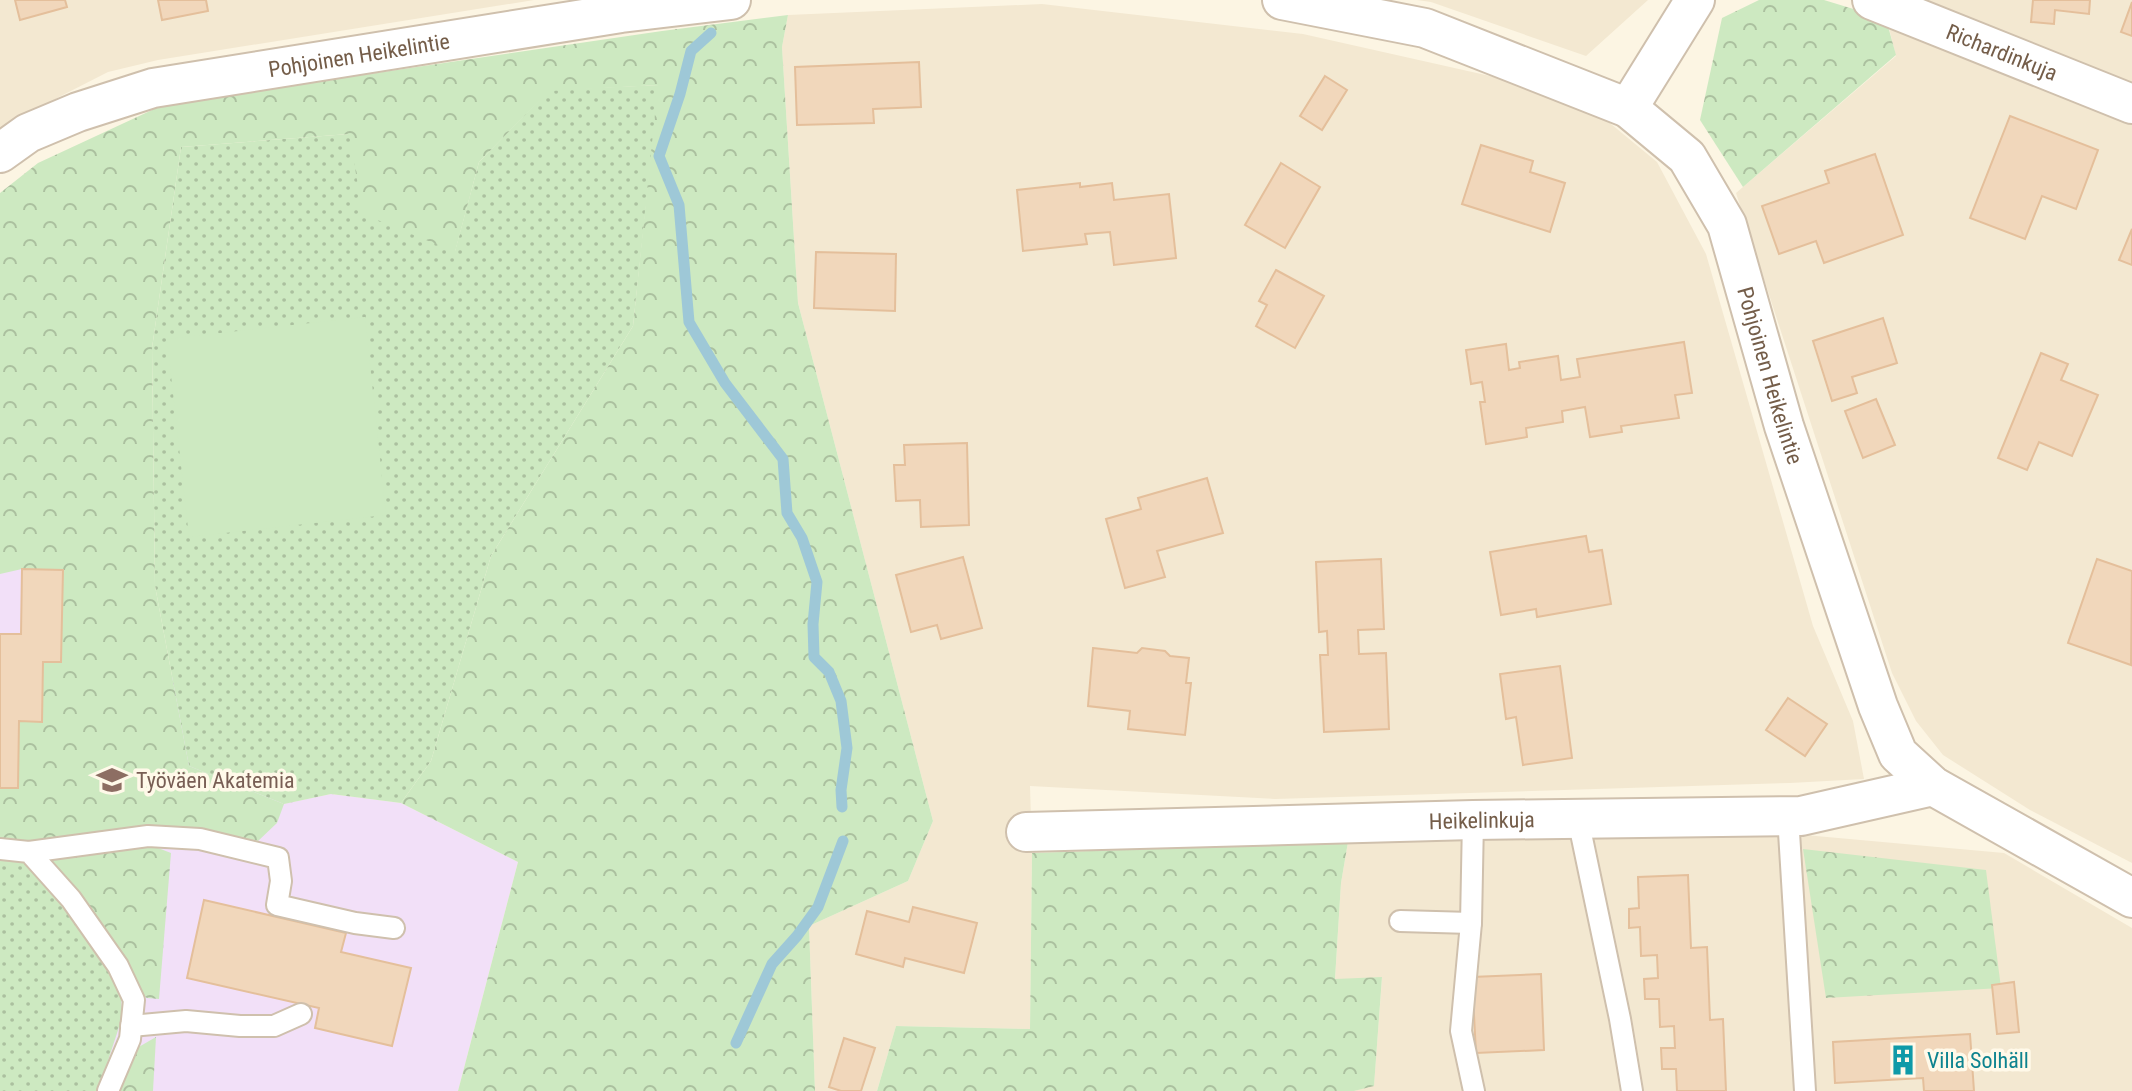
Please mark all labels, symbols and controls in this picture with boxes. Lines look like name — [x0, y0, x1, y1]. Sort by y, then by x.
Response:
street label: Richardinkuja — [1943, 19, 2061, 86]
street label: Pohjoinen Heikelintie — [267, 29, 451, 82]
street label: Pohjoinen Heikelintie — [1732, 284, 1808, 467]
school or university icon: Työväen Akatemia — [95, 763, 129, 797]
place label: Työväen Akatemia — [136, 768, 294, 793]
street label: Heikelinkuja — [1429, 807, 1535, 834]
building icon: Villa Solhäll — [1886, 1043, 1920, 1077]
place label: Villa Solhäll — [1927, 1048, 2029, 1073]

